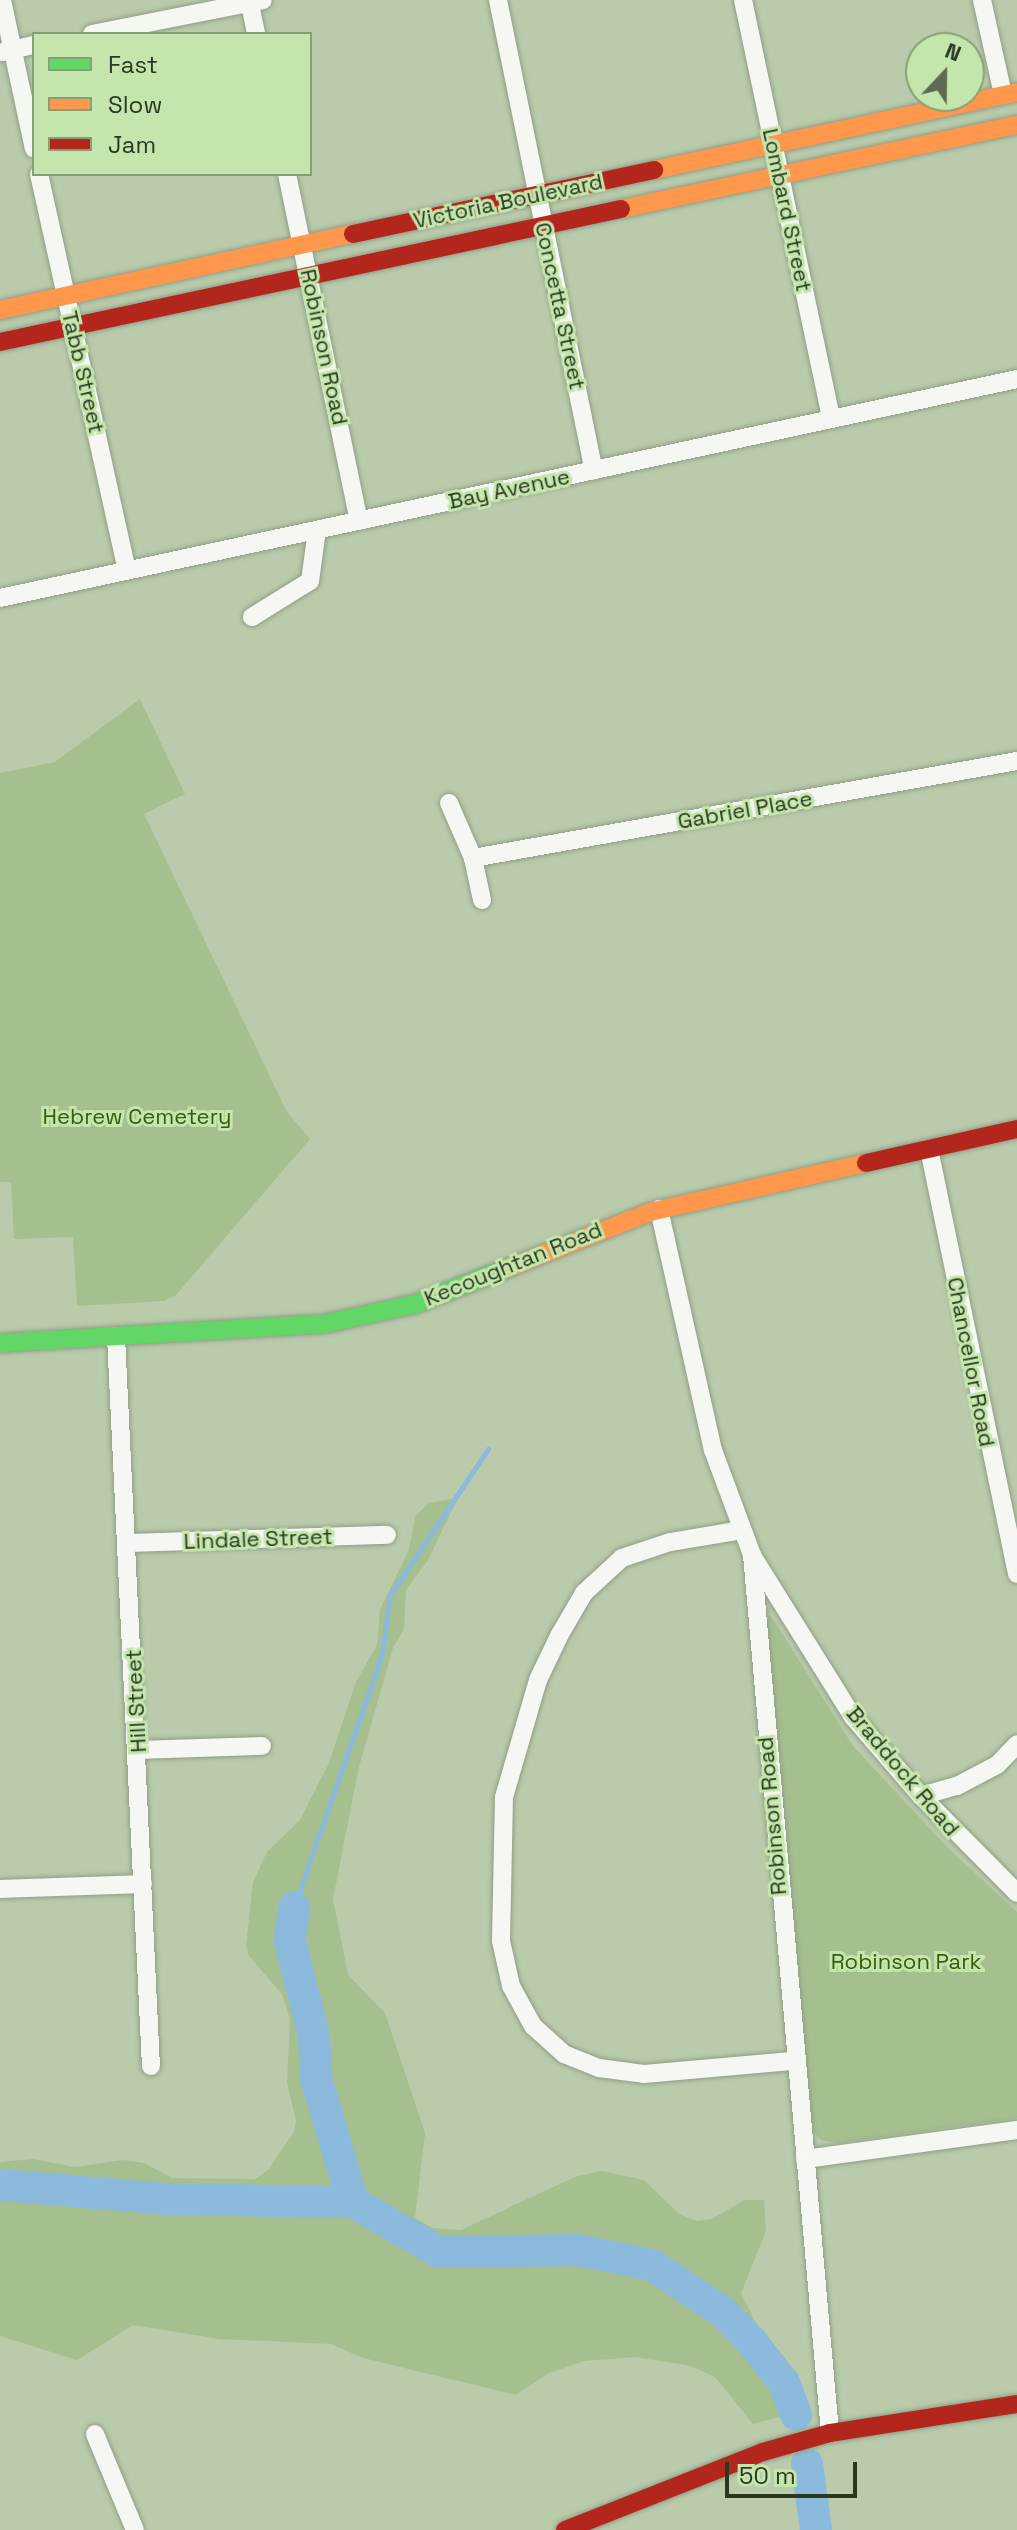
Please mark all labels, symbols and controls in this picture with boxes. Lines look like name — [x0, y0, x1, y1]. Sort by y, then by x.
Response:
legend — [32, 32, 312, 176]
north arrow — [905, 32, 985, 112]
text: N — [941, 36, 965, 67]
text: Fast — [108, 49, 158, 80]
text: Slow — [108, 89, 162, 120]
street label: Lombard Street — [757, 126, 817, 294]
text: Jam — [108, 129, 156, 160]
street label: Victoria Boulevard — [411, 168, 605, 234]
street label: Concetta Street — [529, 220, 591, 392]
street label: Robinson Road — [295, 267, 353, 427]
street label: Tabb Street — [56, 308, 110, 436]
street label: Bay Avenue — [446, 463, 572, 515]
street label: Gabriel Place — [676, 785, 814, 835]
park label: Hebrew Cemetery — [43, 1104, 231, 1130]
street label: Kecoughtan Road — [420, 1216, 606, 1312]
street label: Chancellor Road — [942, 1275, 1000, 1449]
street label: Lindale Street — [183, 1523, 333, 1555]
street label: Hill Street — [120, 1649, 152, 1753]
street label: Braddock Road — [841, 1701, 965, 1841]
street label: Robinson Road — [752, 1736, 792, 1896]
park label: Robinson Park — [831, 1949, 981, 1975]
scale bar — [729, 2446, 861, 2496]
text: 50 m — [739, 2460, 796, 2491]

